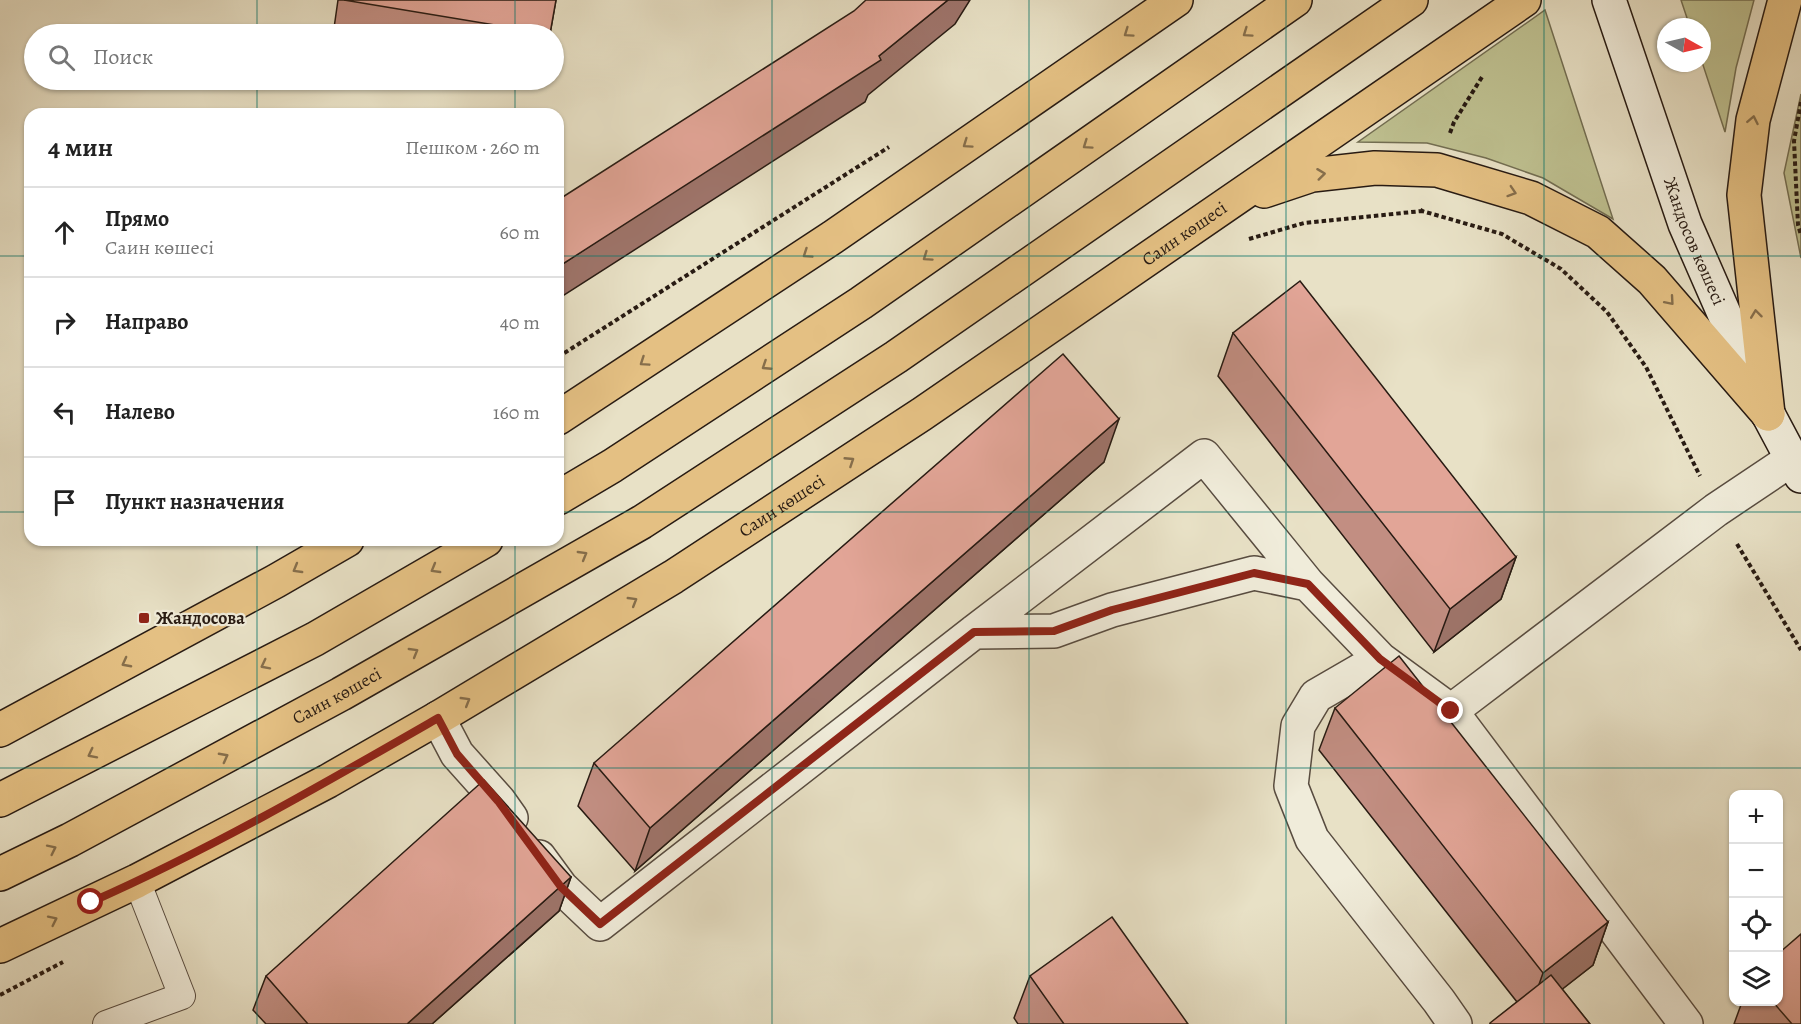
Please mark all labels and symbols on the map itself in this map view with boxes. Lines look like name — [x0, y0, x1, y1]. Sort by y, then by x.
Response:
north arrow — [1657, 18, 1711, 72]
one-way arrow — [1123, 26, 1134, 37]
one-way arrow — [1243, 26, 1254, 37]
one-way arrow — [1746, 115, 1759, 125]
one-way arrow — [963, 137, 974, 148]
one-way arrow — [1083, 138, 1094, 149]
one-way arrow — [1316, 169, 1325, 181]
street label: Жандосов көшесі — [1658, 174, 1731, 309]
one-way arrow — [1506, 185, 1517, 197]
street label: Саин көшесі — [1137, 196, 1232, 271]
one-way arrow — [802, 247, 813, 258]
one-way arrow — [923, 250, 934, 261]
one-way arrow — [1663, 294, 1674, 305]
one-way arrow — [1750, 309, 1763, 318]
one-way arrow — [640, 355, 651, 366]
one-way arrow — [762, 358, 772, 370]
one-way arrow — [843, 457, 854, 468]
street label: Саин көшесі — [734, 469, 829, 543]
one-way arrow — [577, 551, 587, 563]
one-way arrow — [293, 562, 303, 574]
one-way arrow — [431, 562, 442, 574]
one-way arrow — [627, 596, 637, 608]
place label: Жандосова — [156, 606, 245, 630]
marker: Жандосова — [137, 611, 151, 625]
one-way arrow — [407, 648, 418, 660]
one-way arrow — [122, 656, 132, 667]
one-way arrow — [261, 658, 272, 669]
street label: Саин көшесі — [288, 662, 386, 730]
one-way arrow — [460, 697, 470, 708]
route end — [1437, 697, 1463, 723]
one-way arrow — [88, 747, 98, 758]
one-way arrow — [218, 753, 229, 764]
one-way arrow — [46, 844, 57, 856]
route start — [77, 888, 103, 914]
one-way arrow — [46, 916, 57, 928]

